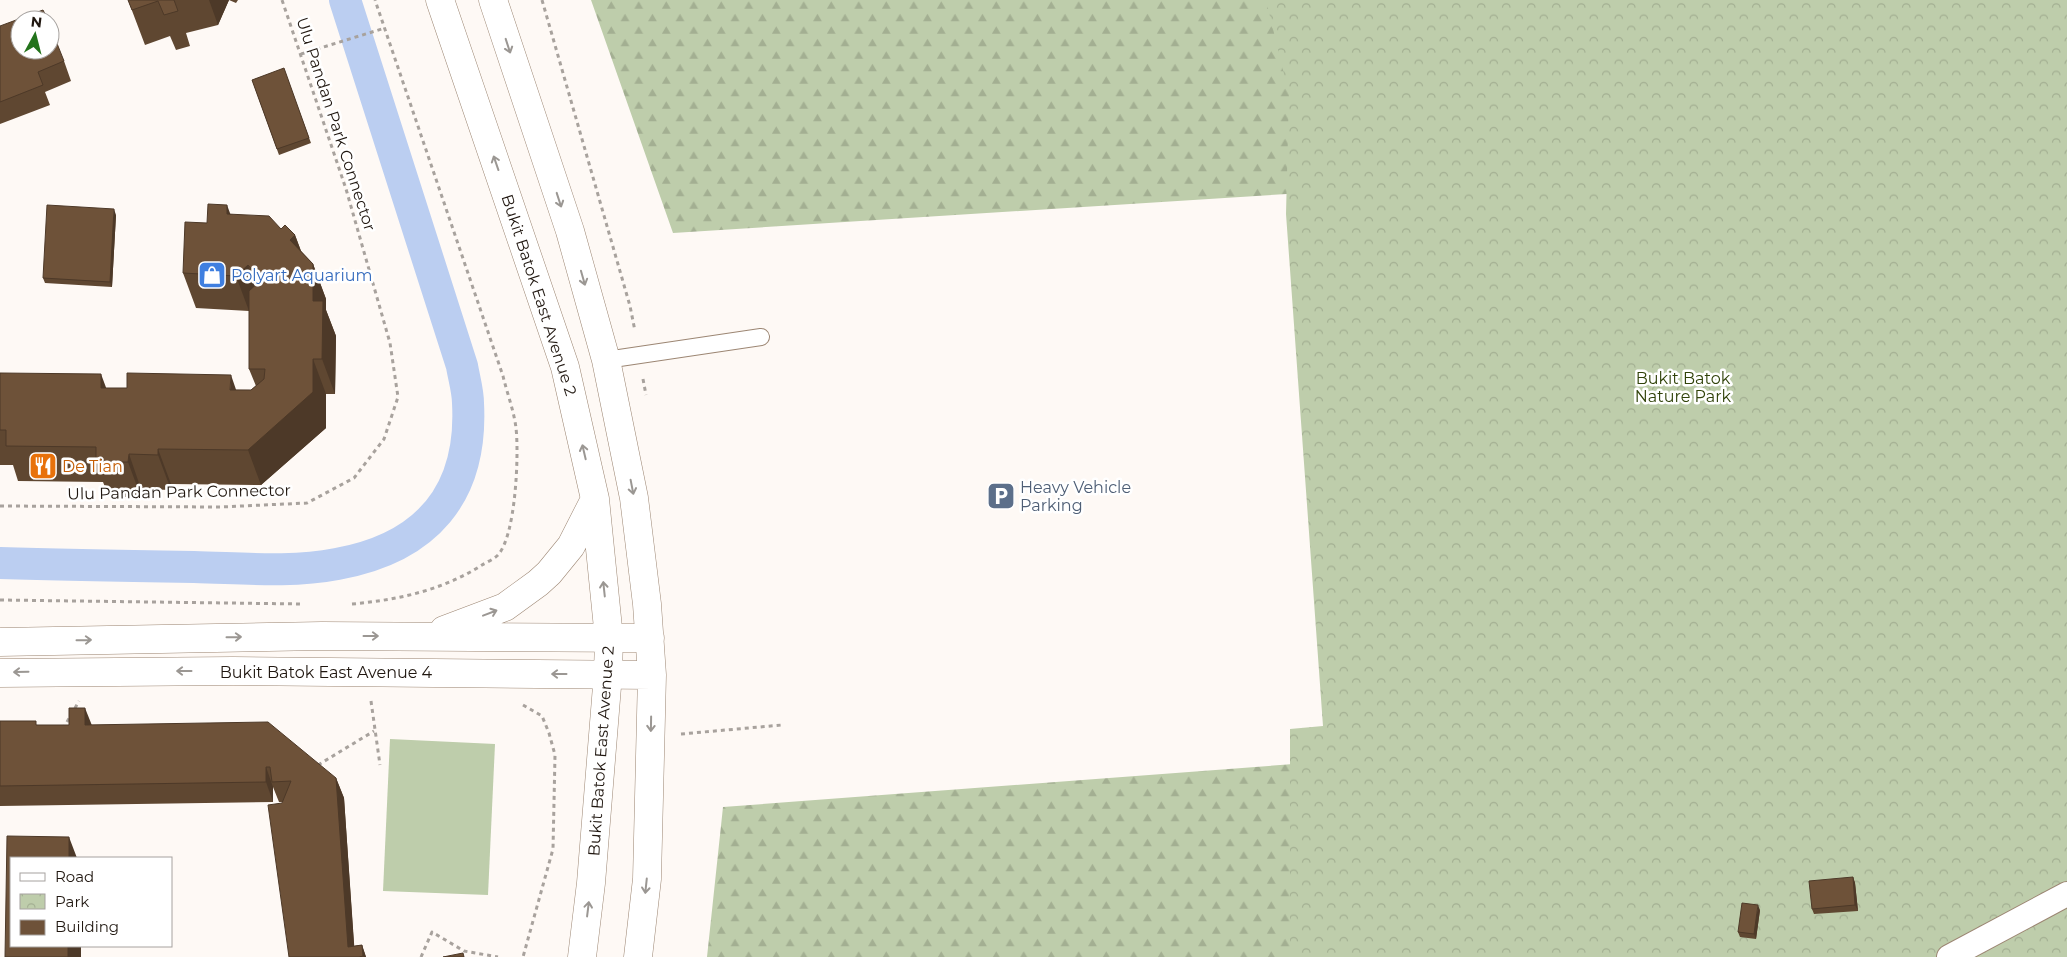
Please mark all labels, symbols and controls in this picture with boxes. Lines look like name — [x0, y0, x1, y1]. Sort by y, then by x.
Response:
north arrow — [10, 10, 60, 60]
text: N — [30, 12, 43, 32]
street label: Ulu Pandan Park Connector — [292, 15, 380, 233]
one-way arrow — [504, 38, 513, 54]
one-way arrow — [491, 156, 500, 171]
street label: Bukit Batok East Avenue 2 — [497, 192, 581, 398]
one-way arrow — [555, 192, 565, 208]
shop icon: Polyart Aquarium — [197, 260, 227, 290]
place label: Polyart Aquarium — [231, 266, 372, 285]
one-way arrow — [579, 270, 588, 286]
park label: Bukit Batok Nature Park — [1635, 369, 1732, 406]
one-way arrow — [579, 444, 589, 460]
restaurant icon: De Tian — [28, 451, 58, 481]
place label: De Tian — [62, 457, 123, 476]
place label: Heavy Vehicle Parking — [1020, 478, 1131, 515]
one-way arrow — [628, 479, 637, 495]
street label: Ulu Pandan Park Connector — [67, 481, 291, 503]
parking icon: Heavy Vehicle Parking — [986, 481, 1016, 511]
one-way arrow — [599, 582, 609, 598]
one-way arrow — [482, 608, 497, 617]
one-way arrow — [362, 631, 379, 641]
one-way arrow — [225, 633, 241, 642]
one-way arrow — [75, 636, 91, 645]
street label: Bukit Batok East Avenue 2 — [584, 645, 618, 857]
street label: Bukit Batok East Avenue 4 — [220, 663, 433, 682]
one-way arrow — [176, 666, 192, 676]
one-way arrow — [14, 668, 30, 677]
one-way arrow — [552, 669, 568, 679]
one-way arrow — [646, 716, 656, 732]
legend — [10, 857, 172, 947]
text: Road — [55, 867, 94, 886]
one-way arrow — [641, 878, 651, 894]
text: Park — [55, 892, 89, 911]
one-way arrow — [583, 901, 593, 917]
text: Building — [55, 917, 119, 936]

